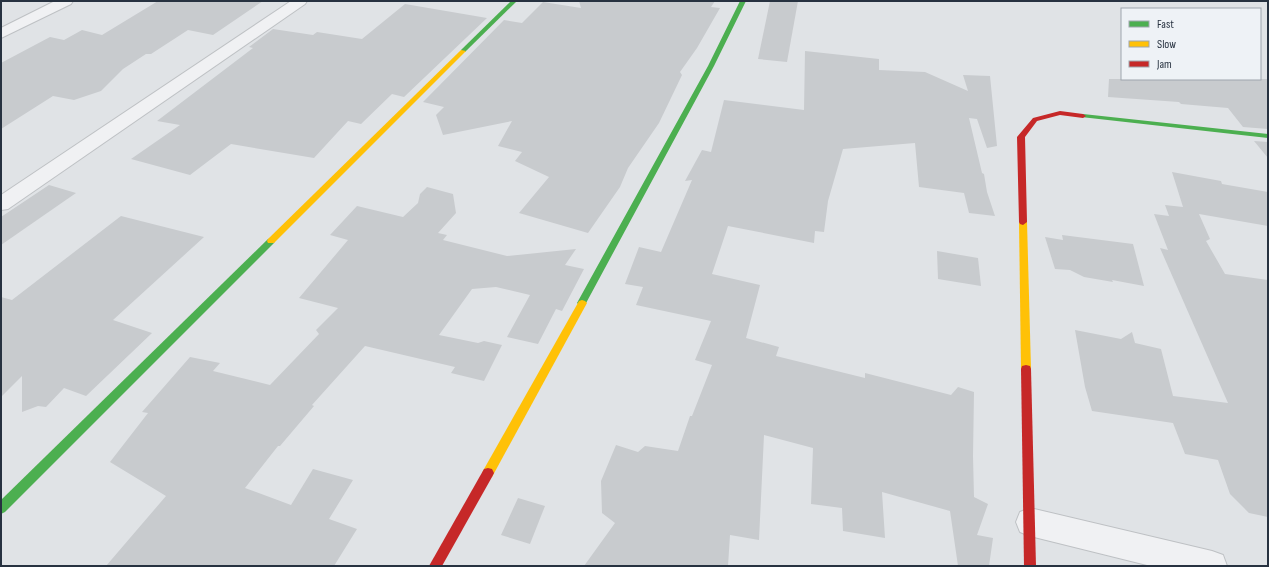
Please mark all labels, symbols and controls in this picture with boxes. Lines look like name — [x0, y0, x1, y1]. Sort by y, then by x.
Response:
legend — [1121, 8, 1261, 80]
text: Fast — [1157, 17, 1174, 32]
text: Slow — [1157, 37, 1176, 52]
text: Jam — [1156, 57, 1172, 72]

